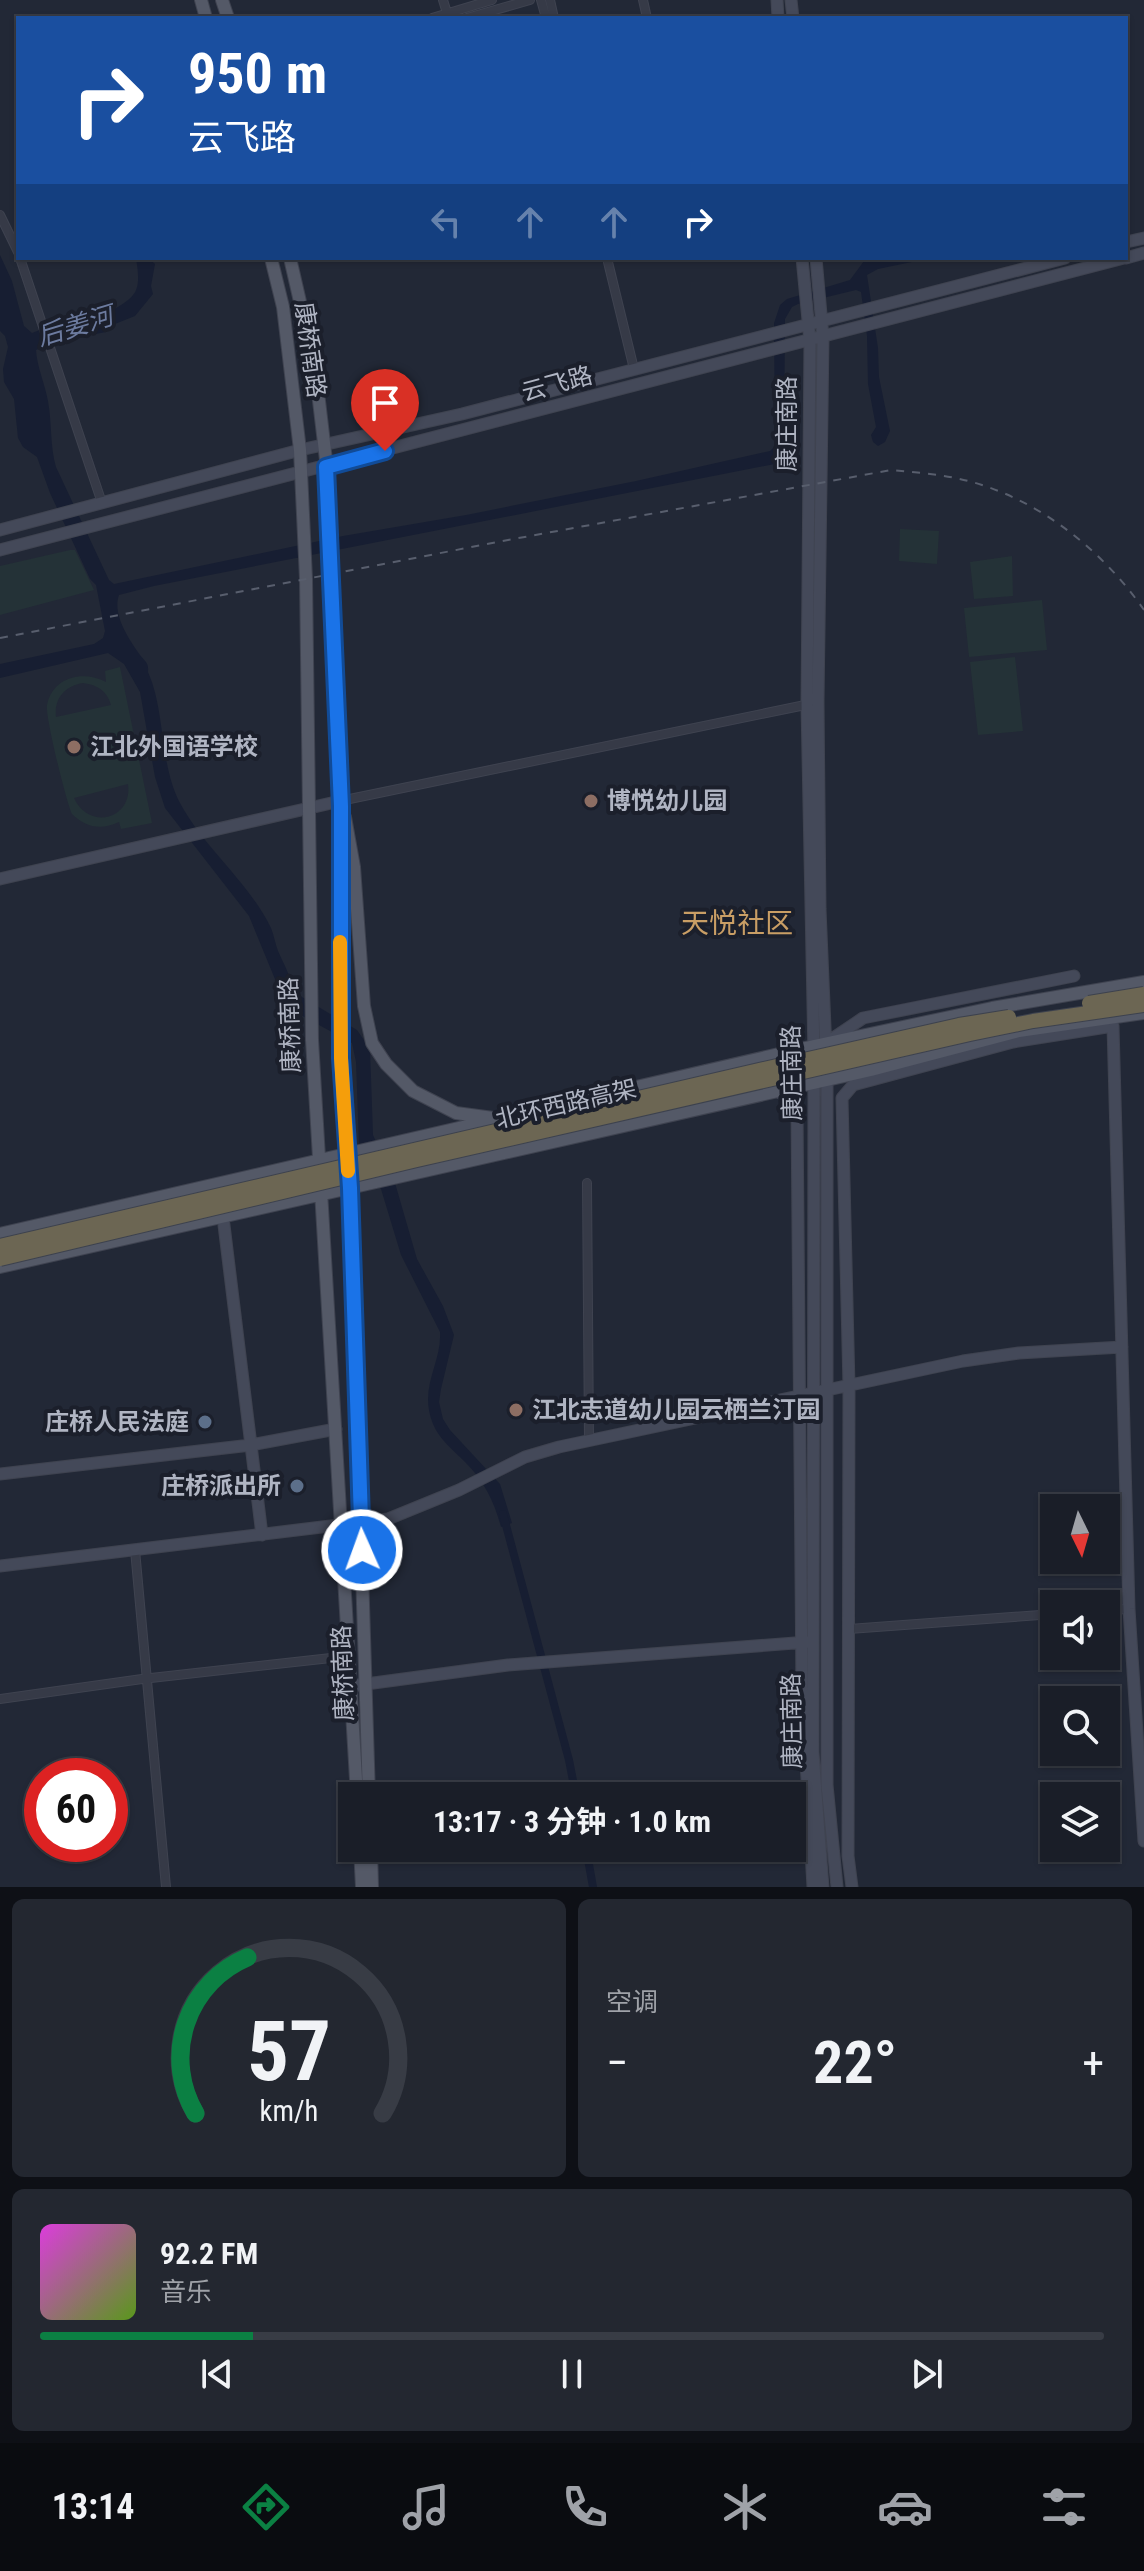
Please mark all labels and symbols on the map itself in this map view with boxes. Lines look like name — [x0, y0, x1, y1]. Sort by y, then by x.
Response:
water label: 后姜河 — [33, 299, 121, 352]
street label: 康桥南路 — [289, 301, 331, 399]
street label: 云飞路 — [519, 361, 595, 407]
pin — [351, 369, 419, 451]
street label: 康庄南路 — [773, 376, 801, 472]
place label: 江北外国语学校 — [90, 733, 258, 761]
marker: 江北外国语学校 — [65, 738, 83, 756]
place label: 博悦幼儿园 — [607, 787, 727, 815]
marker: 博悦幼儿园 — [582, 792, 600, 810]
district label: 天悦社区 — [681, 907, 793, 940]
street label: 康桥南路 — [274, 977, 306, 1073]
street label: 康庄南路 — [777, 1025, 807, 1121]
street label: 北环西路高架 — [493, 1074, 639, 1134]
place label: 江北志道幼儿园云栖兰汀园 — [532, 1396, 820, 1424]
marker: 江北志道幼儿园云栖兰汀园 — [507, 1401, 525, 1419]
place label: 庄桥人民法庭 — [45, 1408, 189, 1436]
marker: 庄桥人民法庭 — [196, 1413, 214, 1431]
place label: 庄桥派出所 — [161, 1472, 281, 1500]
marker: 庄桥派出所 — [288, 1477, 306, 1495]
north arrow — [1040, 1494, 1120, 1574]
position arrow — [320, 1508, 404, 1592]
street label: 康桥南路 — [327, 1625, 359, 1721]
street label: 康庄南路 — [777, 1673, 807, 1769]
speed limit sign: 60 — [24, 1758, 128, 1862]

